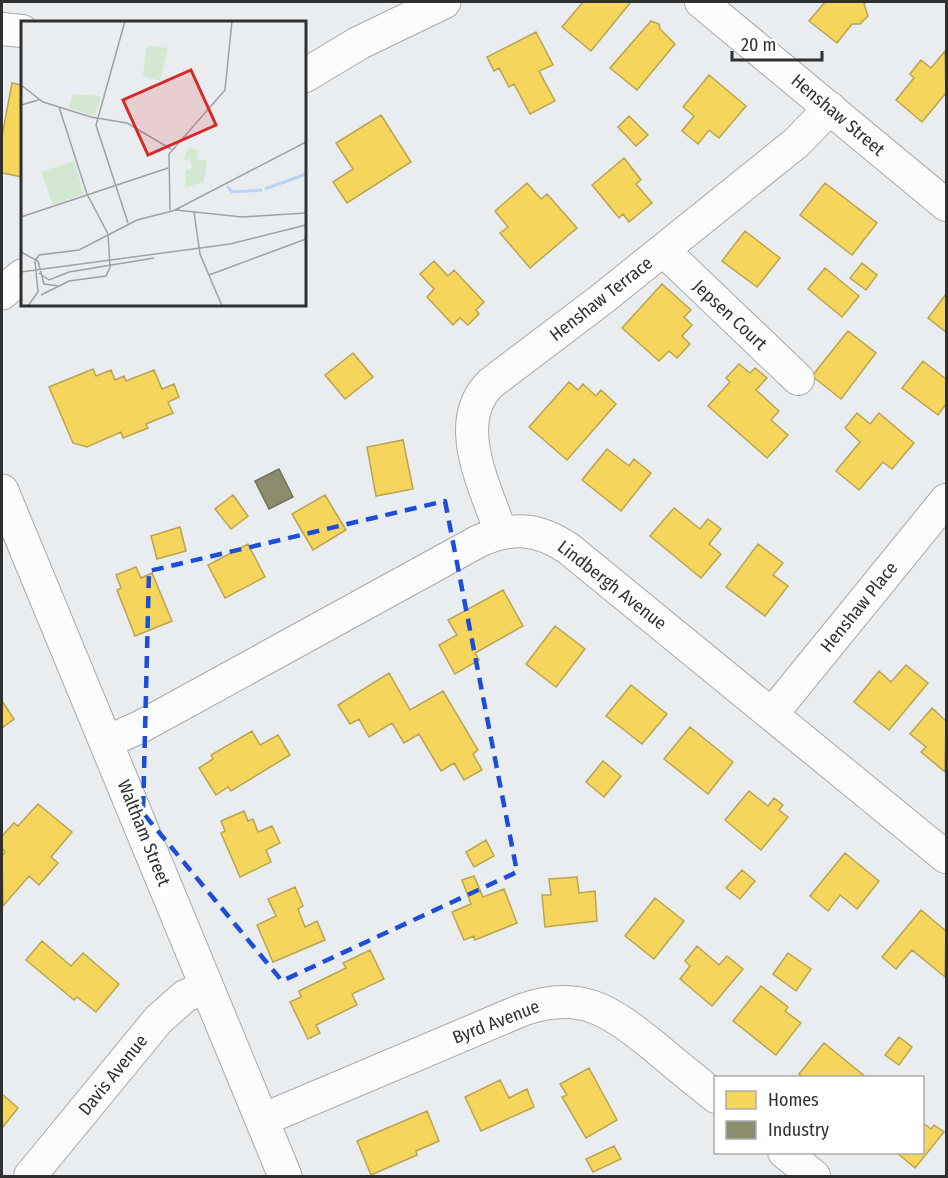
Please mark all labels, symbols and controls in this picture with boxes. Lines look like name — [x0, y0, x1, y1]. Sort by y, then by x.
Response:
inset map — [21, 21, 306, 306]
scale bar — [732, 24, 822, 62]
text: 20 m — [741, 34, 776, 56]
street label: Henshaw Street — [787, 69, 889, 161]
street label: Henshaw Terrace — [545, 252, 657, 346]
street label: Jepsen Court — [688, 275, 772, 355]
street label: Lindbergh Avenue — [553, 536, 671, 634]
street label: Henshaw Place — [816, 557, 902, 657]
street label: Waltham Street — [113, 777, 175, 890]
street label: Byrd Avenue — [449, 995, 543, 1049]
street label: Davis Avenue — [74, 1030, 152, 1120]
legend — [714, 1076, 924, 1154]
text: Homes — [768, 1089, 819, 1111]
text: Industry — [768, 1119, 829, 1141]

